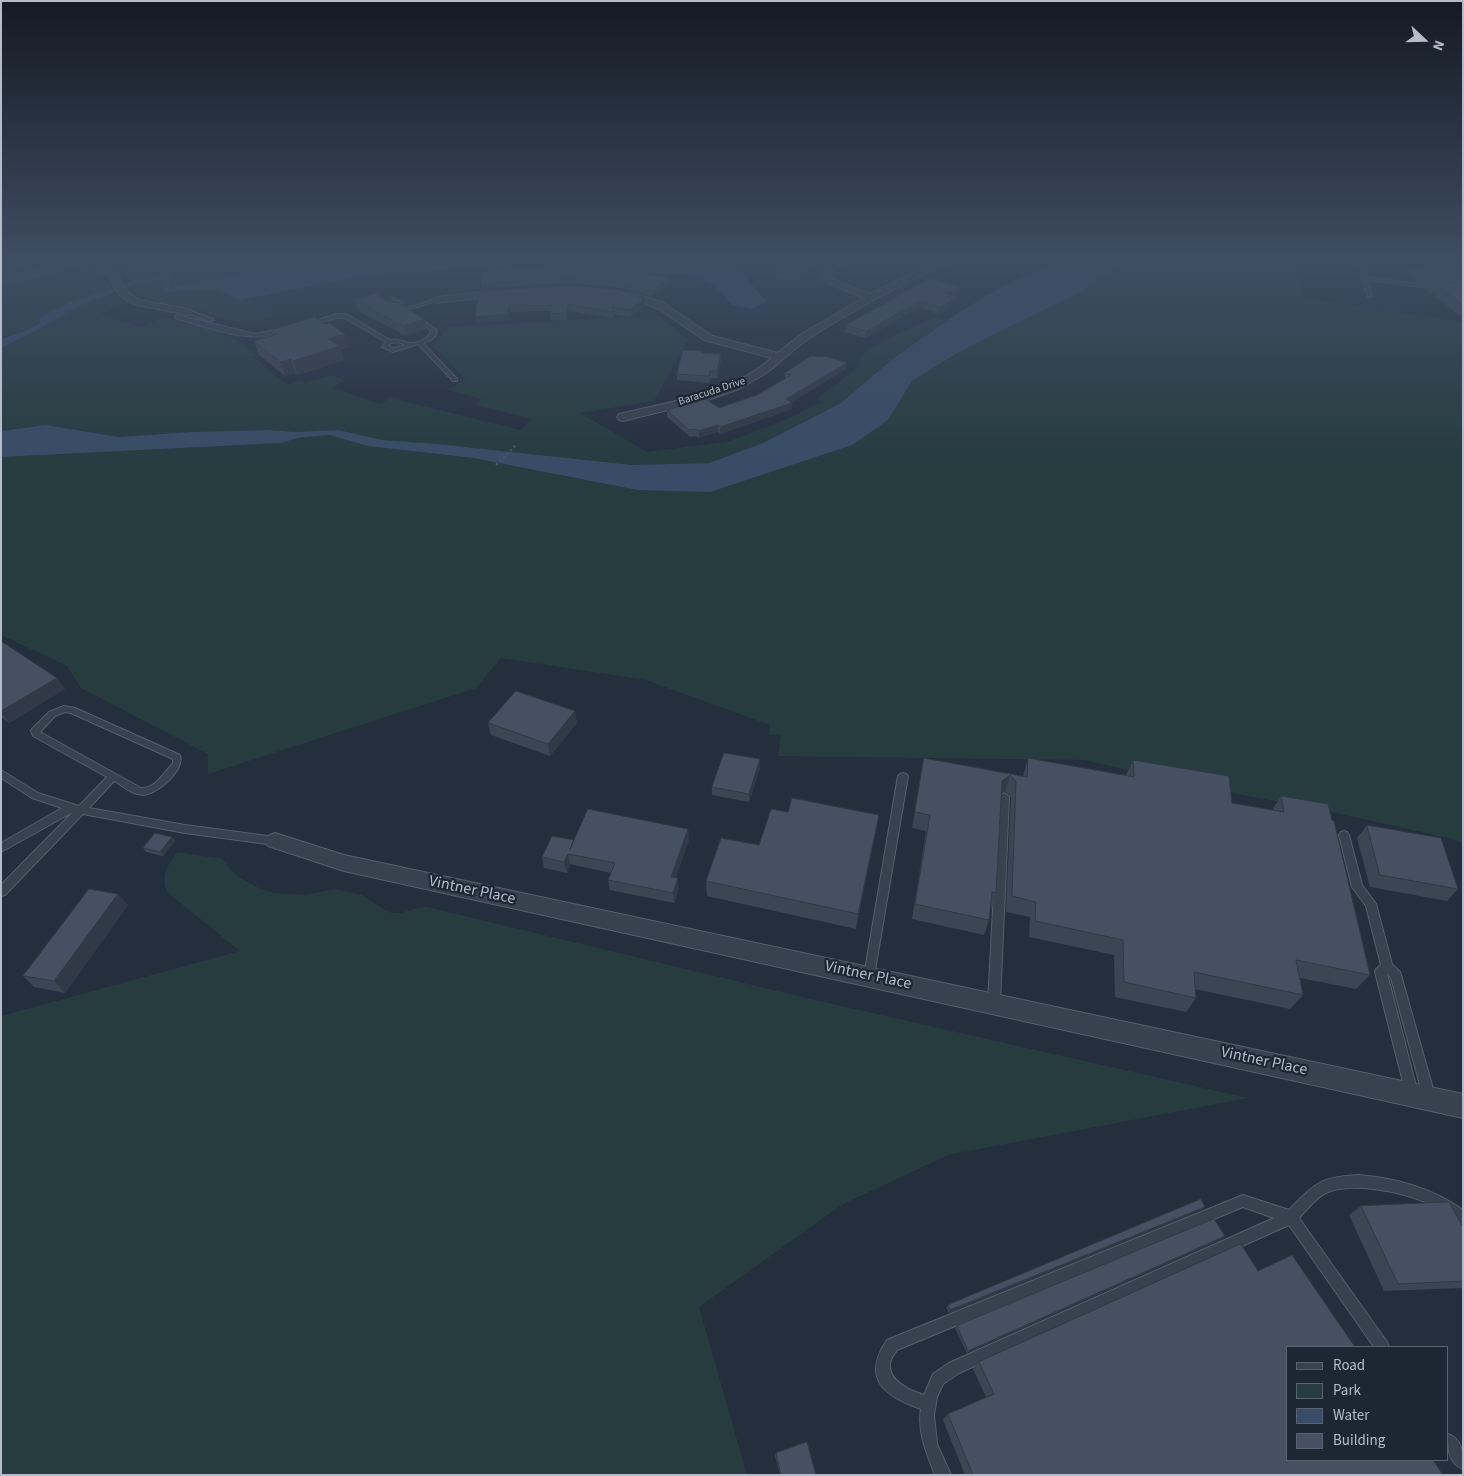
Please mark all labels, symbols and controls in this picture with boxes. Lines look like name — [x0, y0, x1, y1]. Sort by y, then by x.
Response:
north arrow — [1399, 15, 1449, 65]
text: N — [1427, 37, 1449, 53]
street label: Baracuda Drive — [677, 375, 747, 409]
street label: Vintner Place — [427, 872, 517, 910]
street label: Vintner Place — [823, 957, 913, 995]
street label: Vintner Place — [1219, 1043, 1309, 1081]
legend — [1286, 1346, 1449, 1461]
text: Road — [1333, 1355, 1365, 1376]
text: Park — [1333, 1380, 1361, 1401]
text: Water — [1333, 1405, 1369, 1426]
text: Building — [1333, 1430, 1385, 1451]

